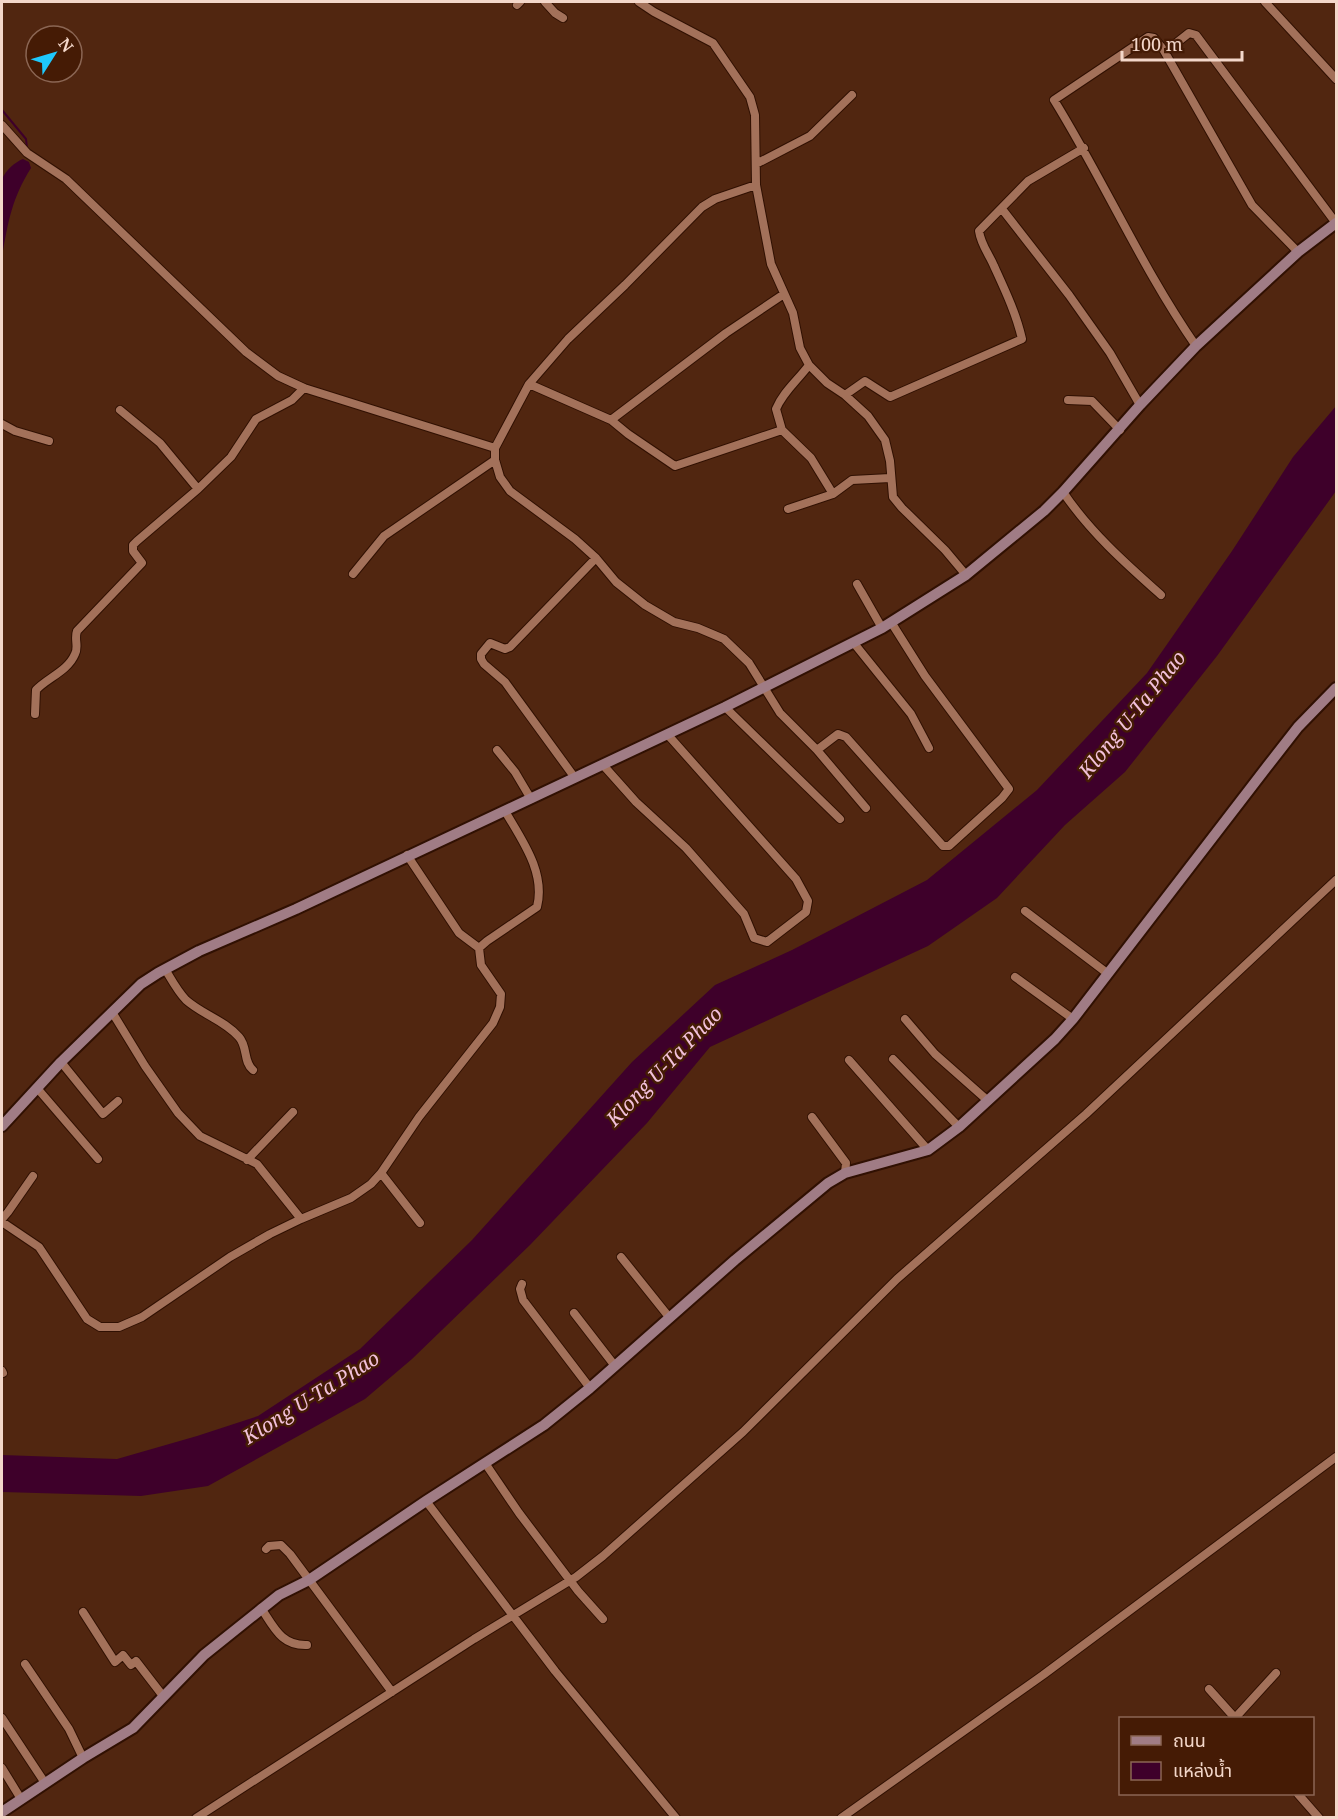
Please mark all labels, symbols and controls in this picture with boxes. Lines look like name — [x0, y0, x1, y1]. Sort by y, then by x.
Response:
north arrow — [24, 24, 84, 84]
scale bar — [1122, 24, 1242, 62]
text: 100 m — [1131, 32, 1183, 56]
text: N — [53, 33, 79, 57]
water label: Klong U-Ta Phao — [1072, 645, 1192, 784]
water label: Klong U-Ta Phao — [599, 1000, 728, 1132]
water label: Klong U-Ta Phao — [237, 1344, 385, 1450]
legend — [1119, 1717, 1314, 1795]
text: ถนน — [1173, 1728, 1206, 1752]
text: แหล่งน้ำ — [1173, 1758, 1232, 1782]

